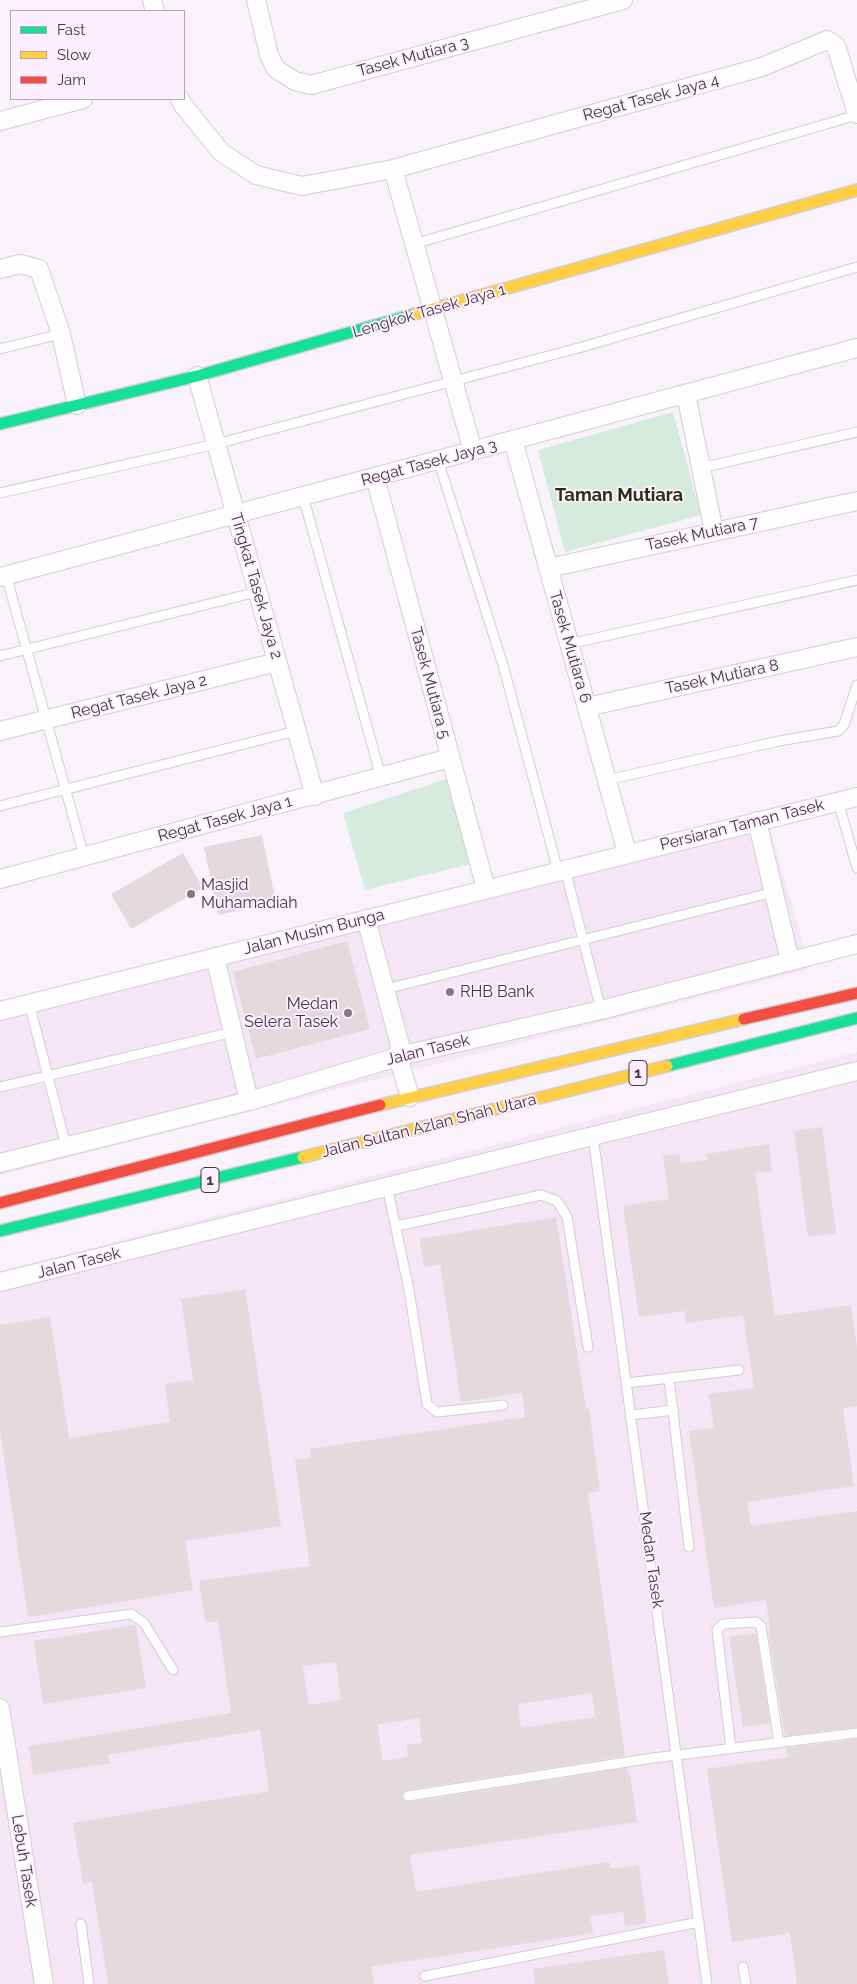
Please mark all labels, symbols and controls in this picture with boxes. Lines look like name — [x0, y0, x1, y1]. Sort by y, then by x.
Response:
legend — [10, 10, 185, 100]
text: Fast — [57, 21, 85, 39]
street label: Tasek Mutiara 3 — [355, 33, 471, 81]
text: Slow — [57, 46, 91, 64]
text: Jam — [57, 71, 86, 89]
street label: Regat Tasek Jaya 4 — [581, 71, 721, 125]
street label: Lengkok Tasek Jaya 1 — [350, 280, 508, 342]
street label: Regat Tasek Jaya 3 — [359, 436, 499, 490]
district label: Taman Mutiara — [555, 485, 683, 507]
street label: Tingkat Tasek Jaya 2 — [226, 511, 286, 661]
street label: Tasek Mutiara 7 — [644, 513, 760, 555]
street label: Tasek Mutiara 6 — [545, 589, 595, 705]
street label: Tasek Mutiara 5 — [406, 625, 454, 741]
street label: Tasek Mutiara 8 — [664, 656, 780, 698]
street label: Regat Tasek Jaya 2 — [69, 671, 209, 723]
street label: Regat Tasek Jaya 1 — [156, 792, 294, 846]
street label: Persiaran Taman Tasek — [658, 795, 826, 855]
place label: Masjid Muhamadiah — [201, 875, 297, 913]
marker: Masjid Muhamadiah — [185, 888, 197, 900]
street label: Jalan Musim Bunga — [242, 905, 386, 959]
place label: RHB Bank — [460, 982, 534, 1002]
marker: RHB Bank — [444, 986, 456, 998]
place label: Medan Selera Tasek — [244, 994, 338, 1032]
marker: Medan Selera Tasek — [342, 1007, 354, 1019]
street label: Jalan Tasek — [384, 1030, 472, 1070]
road number: 1 — [629, 1060, 647, 1086]
street label: Jalan Sultan Azlan Shah Utara — [320, 1090, 538, 1162]
road number: 1 — [201, 1168, 219, 1192]
street label: Jalan Tasek — [35, 1243, 123, 1283]
street label: Medan Tasek — [635, 1510, 667, 1610]
street label: Lebuh Tasek — [7, 1813, 41, 1909]

